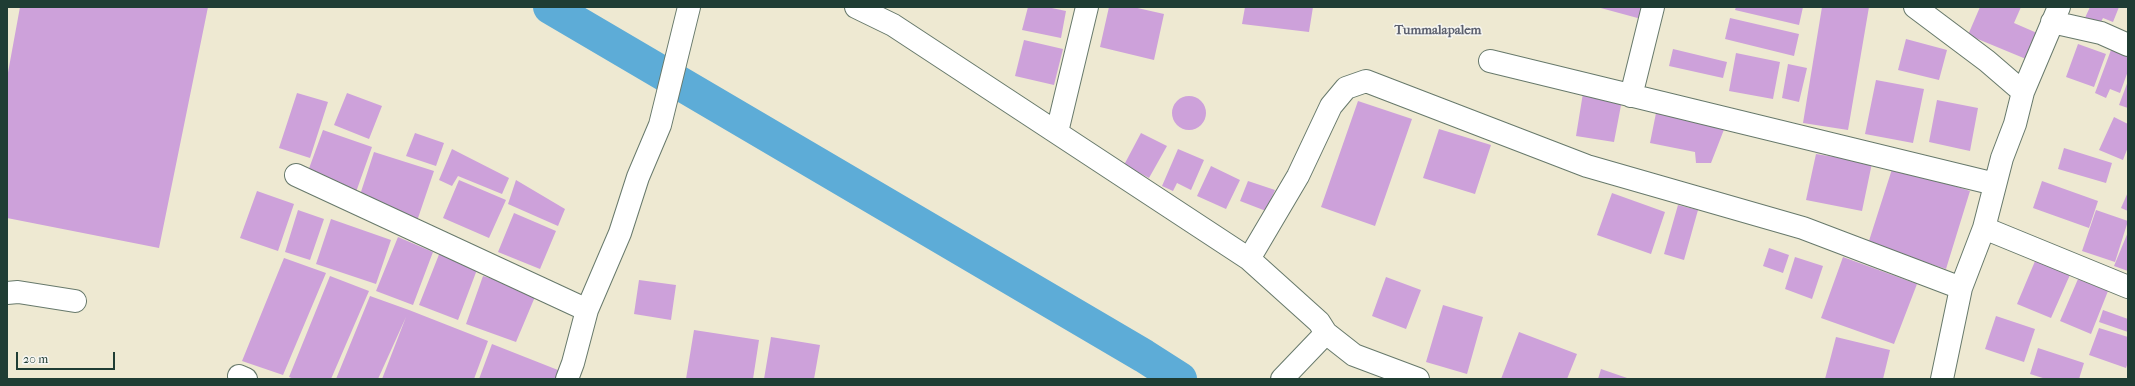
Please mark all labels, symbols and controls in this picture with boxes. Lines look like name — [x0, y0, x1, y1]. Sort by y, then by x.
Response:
district label: Tummalapalem — [1395, 23, 1481, 39]
scale bar — [18, 344, 117, 370]
text: 20 m — [23, 352, 48, 366]

